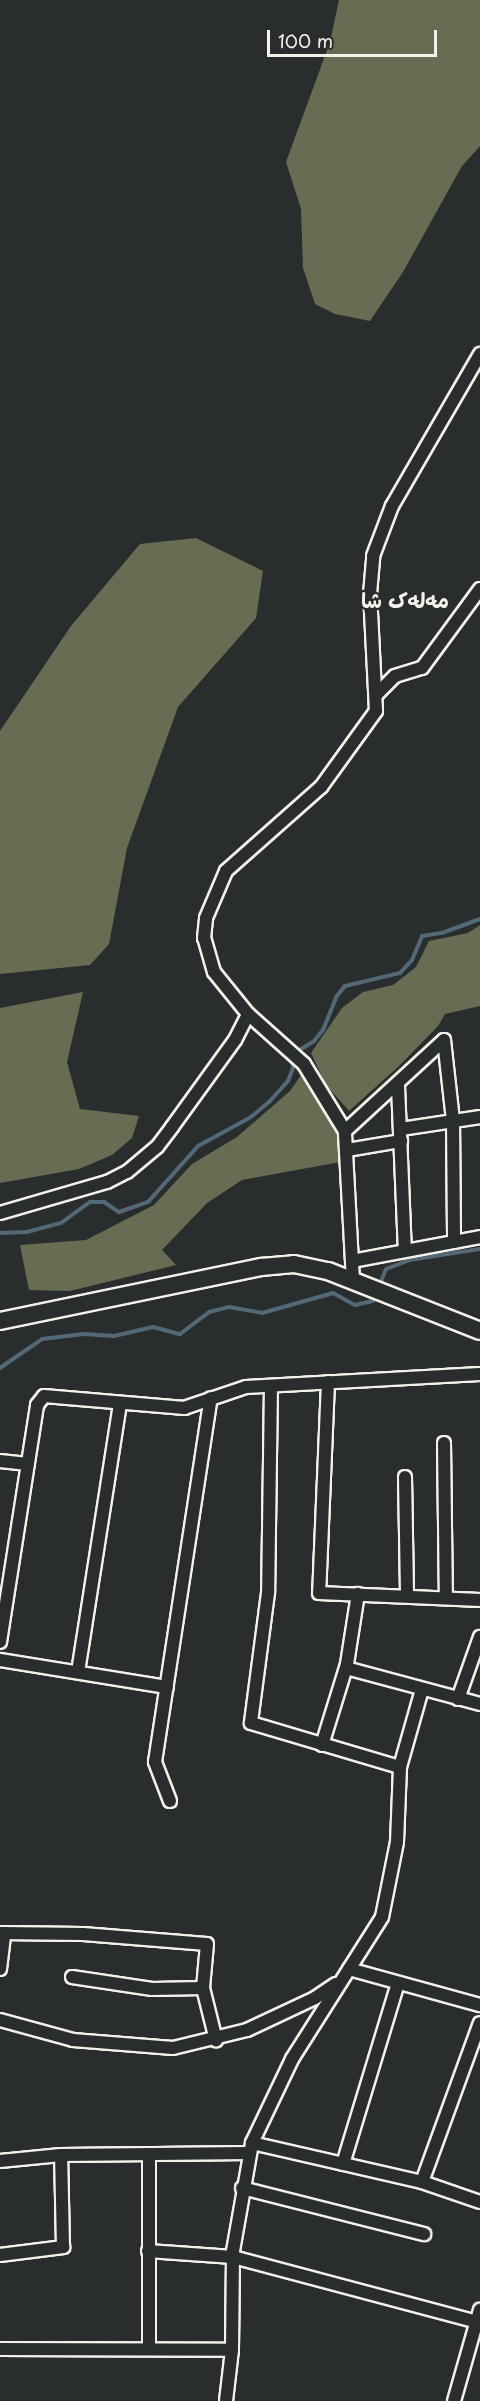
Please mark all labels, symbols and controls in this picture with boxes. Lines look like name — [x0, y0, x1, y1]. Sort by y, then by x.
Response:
scale bar — [270, 18, 440, 56]
text: 100 m — [278, 27, 333, 54]
district label: مەلەک شا — [361, 588, 449, 612]

